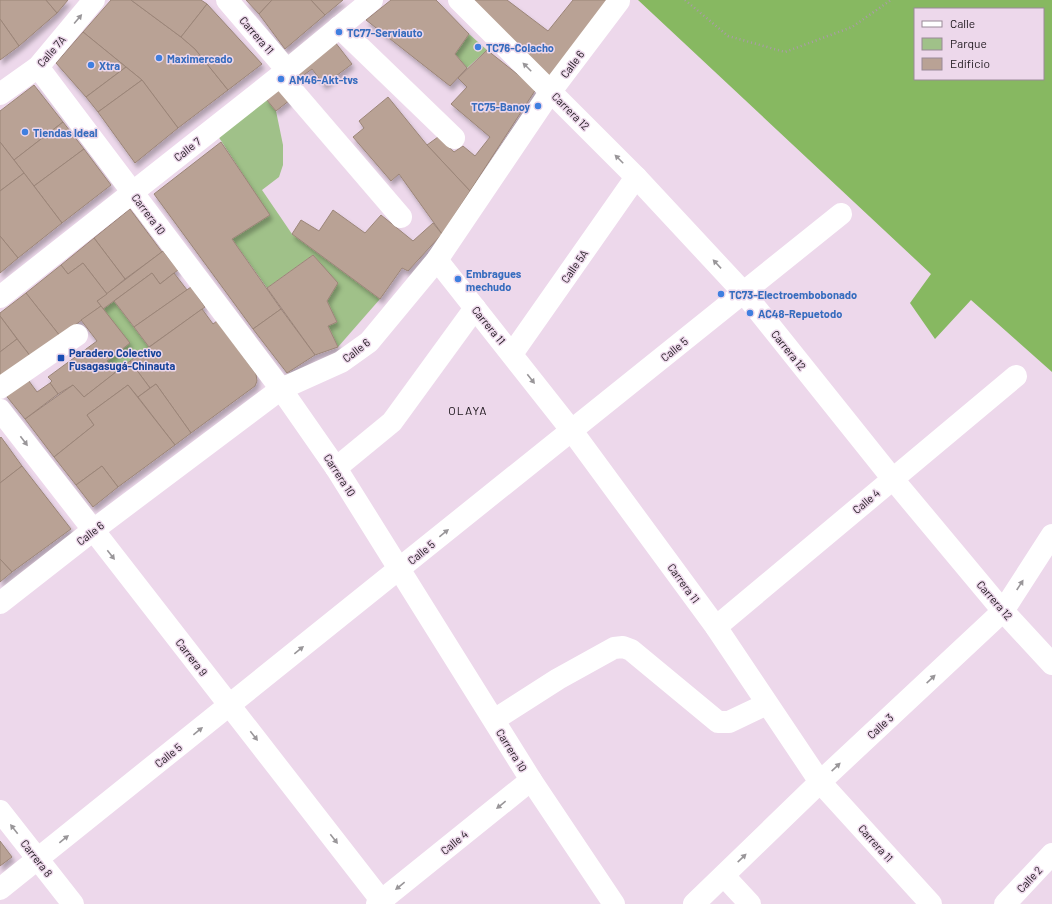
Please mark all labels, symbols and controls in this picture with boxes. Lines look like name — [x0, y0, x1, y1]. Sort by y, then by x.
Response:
legend — [914, 8, 1044, 80]
one-way arrow — [73, 14, 82, 24]
street label: Carrera 11 — [237, 14, 277, 56]
text: Calle — [950, 16, 975, 30]
place label: TC77-Serviauto — [347, 26, 423, 39]
marker: TC77-Serviauto — [334, 27, 344, 37]
street label: Calle 7A — [34, 32, 68, 69]
text: Parque — [950, 36, 987, 50]
place label: TC76-Colacho — [486, 41, 554, 54]
marker: TC76-Colacho — [473, 42, 483, 52]
street label: Calle 6 — [557, 47, 587, 80]
place label: Maximercado — [167, 52, 233, 65]
marker: Maximercado — [154, 53, 164, 63]
text: Edificio — [950, 56, 990, 70]
place label: Xtra — [99, 59, 120, 72]
marker: Xtra — [86, 60, 96, 70]
one-way arrow — [522, 62, 532, 72]
place label: AM46-Akt-tvs — [289, 73, 359, 86]
marker: AM46-Akt-tvs — [276, 74, 286, 84]
street label: Carrera 12 — [550, 90, 592, 132]
place label: TC75-Banoy — [471, 100, 530, 113]
marker: TC75-Banoy — [533, 101, 543, 111]
place label: Tiendas Ideal — [33, 126, 98, 139]
marker: Tiendas Ideal — [20, 127, 30, 137]
street label: Calle 7 — [171, 134, 203, 164]
one-way arrow — [614, 155, 623, 164]
street label: Carrera 10 — [129, 191, 169, 237]
street label: Calle 5A — [558, 247, 590, 285]
one-way arrow — [713, 260, 722, 269]
place label: Embragues mechudo — [466, 267, 522, 293]
marker: Embragues mechudo — [453, 274, 463, 284]
place label: TC73-Electroembobonado — [729, 288, 857, 301]
marker: TC73-Electroembobonado — [716, 289, 726, 299]
street label: Carrera 11 — [470, 303, 508, 347]
place label: AC48-Repuetodo — [758, 307, 842, 320]
marker: AC48-Repuetodo — [745, 308, 755, 318]
street label: Carrera 12 — [769, 327, 809, 373]
street label: Calle 5 — [658, 334, 690, 364]
street label: Calle 6 — [340, 335, 372, 365]
place label: Paradero Colectivo Fusagasugá-Chinauta — [69, 346, 175, 372]
marker: Paradero Colectivo Fusagasugá-Chinauta — [56, 353, 66, 363]
one-way arrow — [527, 373, 536, 384]
district label: OLAYA — [448, 403, 488, 417]
one-way arrow — [19, 435, 28, 446]
street label: Carrera 10 — [322, 451, 358, 499]
street label: Calle 4 — [850, 486, 882, 516]
street label: Calle 6 — [74, 518, 106, 548]
one-way arrow — [439, 529, 449, 538]
street label: Calle 5 — [405, 537, 437, 567]
one-way arrow — [107, 550, 116, 561]
street label: Carrera 11 — [665, 561, 703, 605]
street label: Carrera 12 — [974, 578, 1016, 622]
one-way arrow — [1016, 580, 1024, 590]
street label: Carrera 9 — [173, 636, 211, 678]
one-way arrow — [294, 645, 305, 654]
one-way arrow — [926, 674, 936, 683]
street label: Calle 3 — [864, 711, 896, 741]
street label: Carrera 10 — [494, 726, 530, 774]
one-way arrow — [192, 727, 203, 736]
one-way arrow — [250, 731, 258, 742]
street label: Calle 5 — [152, 740, 184, 770]
one-way arrow — [831, 763, 841, 772]
one-way arrow — [496, 800, 506, 809]
street label: Carrera 11 — [856, 822, 896, 864]
one-way arrow — [10, 824, 19, 835]
street label: Calle 4 — [438, 827, 470, 857]
one-way arrow — [329, 833, 338, 844]
one-way arrow — [58, 835, 69, 843]
street label: Carrera 8 — [18, 837, 56, 879]
one-way arrow — [737, 853, 747, 863]
street label: Calle 2 — [1014, 863, 1044, 895]
one-way arrow — [394, 882, 405, 890]

